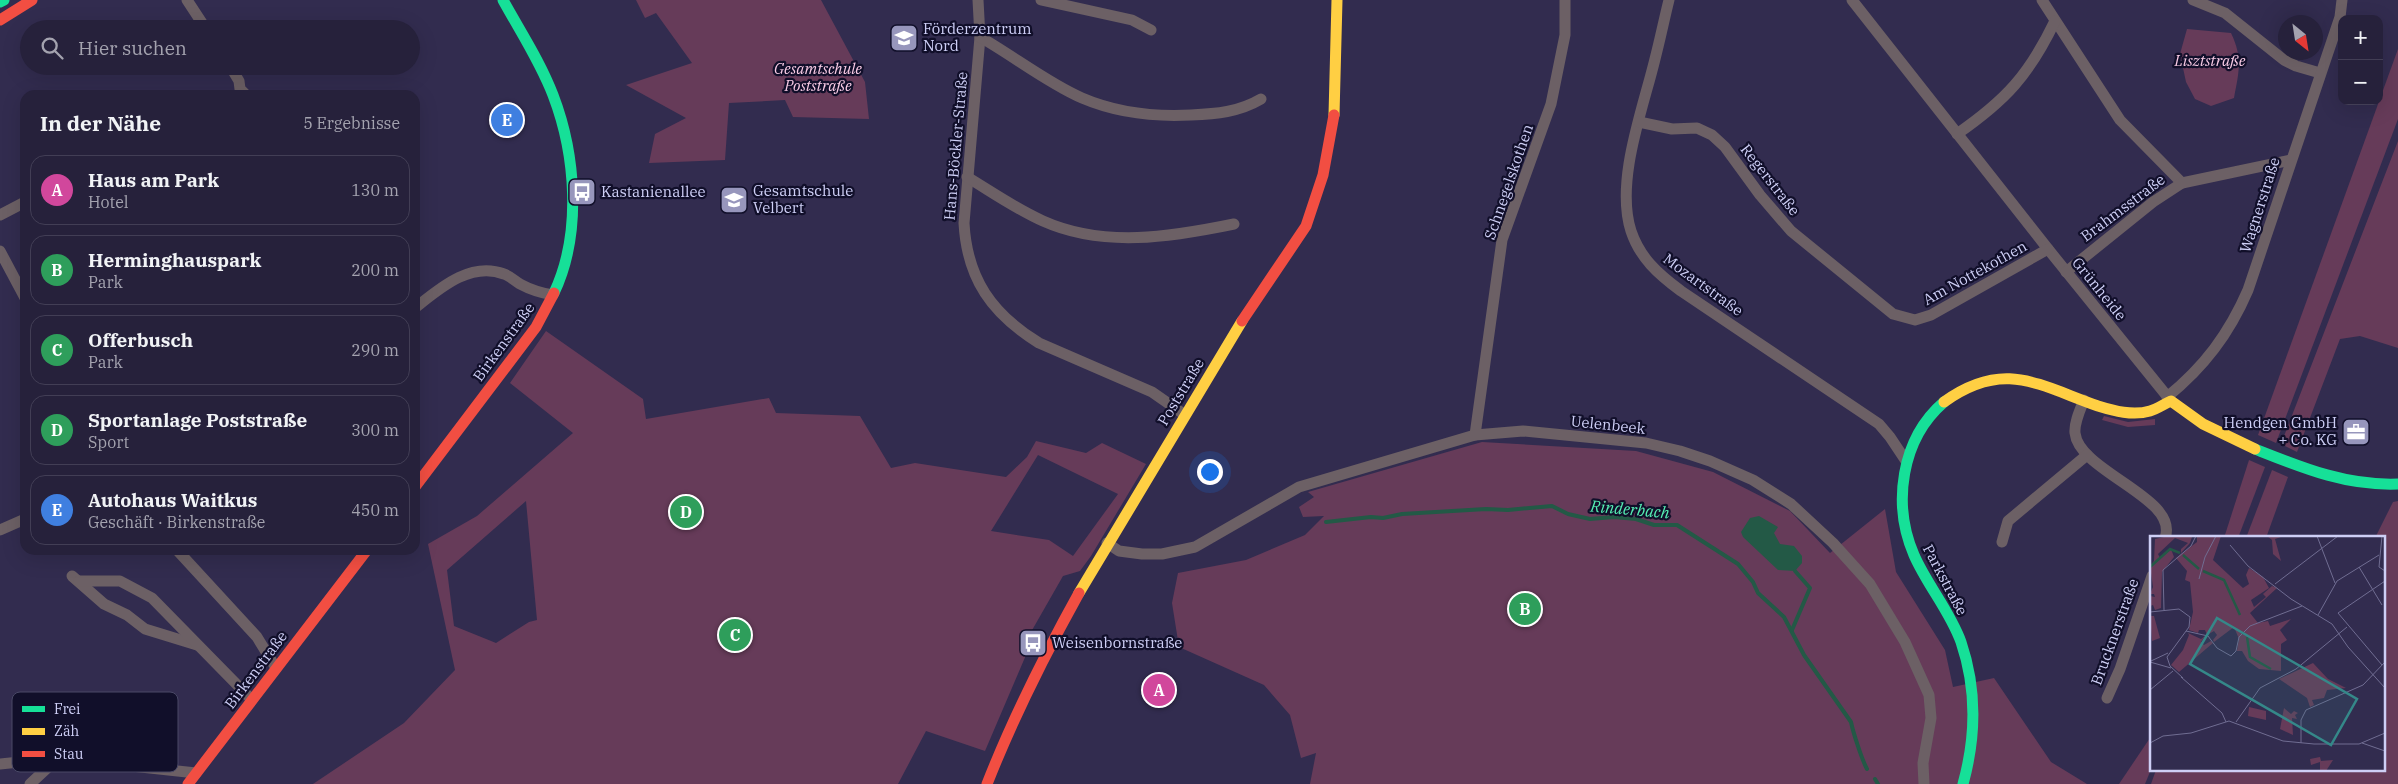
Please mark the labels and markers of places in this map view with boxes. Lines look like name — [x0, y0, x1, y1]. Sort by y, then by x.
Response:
place label: Förderzentrum Nord — [923, 19, 1032, 55]
school or university icon: Förderzentrum Nord — [889, 23, 919, 53]
pin: E — [491, 101, 523, 139]
bus stop icon: Kastanienallee — [567, 177, 597, 207]
place label: Gesamtschule Velbert — [753, 181, 853, 217]
place label: Kastanienallee — [601, 182, 705, 201]
school or university icon: Gesamtschule Velbert — [719, 185, 749, 215]
place label: Hendgen GmbH + Co. KG — [2223, 413, 2337, 449]
office icon: Hendgen GmbH + Co. KG — [2341, 417, 2371, 447]
pin: D — [670, 493, 702, 531]
pin: B — [1509, 590, 1541, 628]
pin: C — [719, 616, 751, 654]
bus stop icon: Weisenbornstraße — [1018, 628, 1048, 658]
place label: Weisenbornstraße — [1052, 633, 1182, 652]
pin: A — [1143, 671, 1175, 709]

